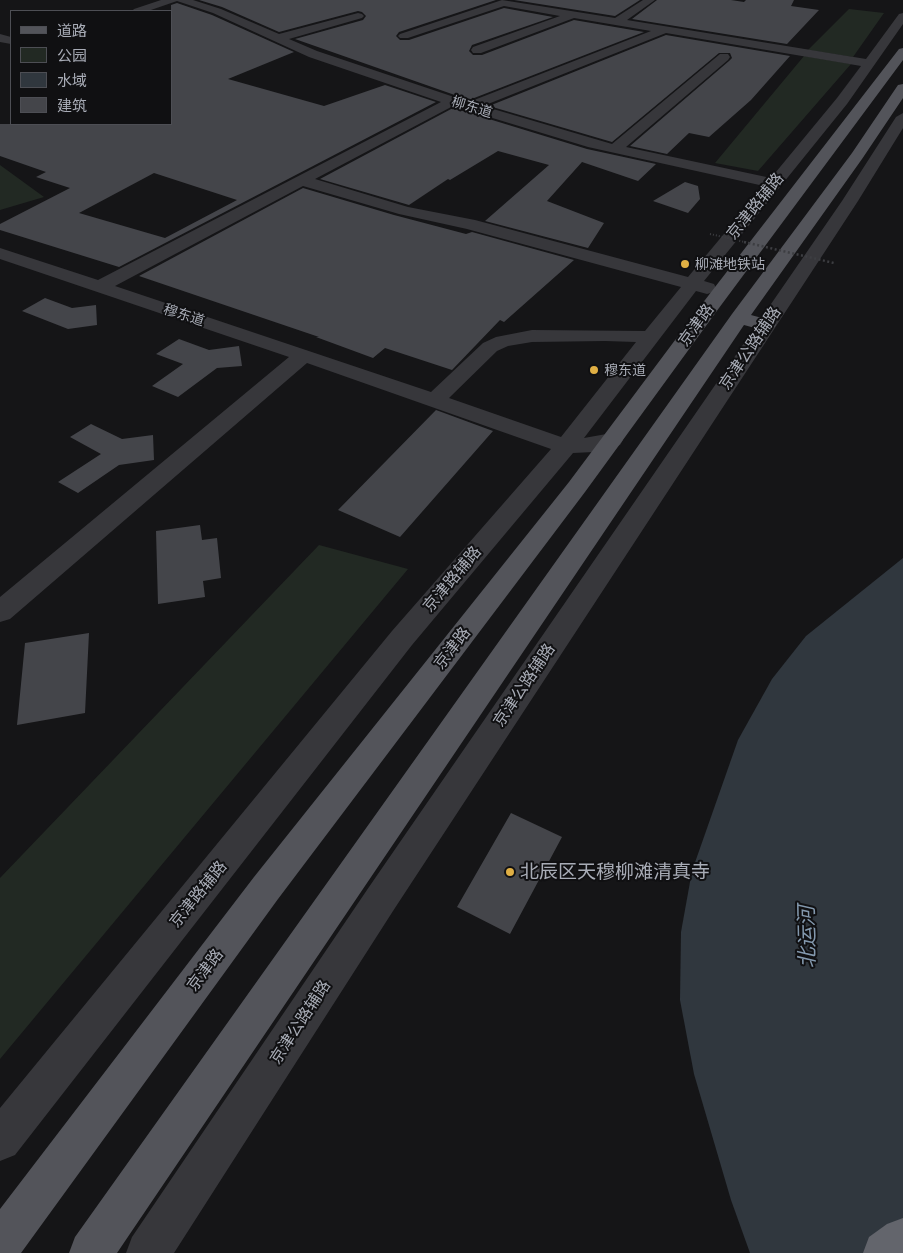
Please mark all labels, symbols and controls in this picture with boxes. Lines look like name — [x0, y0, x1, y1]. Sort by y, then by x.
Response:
legend — [10, 10, 172, 125]
text: 道路 — [57, 21, 87, 39]
text: 公园 — [57, 46, 87, 64]
text: 水域 — [57, 71, 87, 89]
street label: 柳东道 — [449, 93, 495, 121]
text: 建筑 — [57, 96, 87, 114]
street label: 京津路辅路 — [722, 169, 788, 243]
place label: 柳滩地铁站 — [695, 256, 765, 272]
marker: 柳滩地铁站 — [679, 258, 691, 270]
street label: 京津路 — [674, 300, 718, 350]
street label: 穆东道 — [161, 301, 207, 329]
street label: 京津公路辅路 — [715, 303, 785, 393]
place label: 穆东道 — [604, 362, 646, 378]
marker: 穆东道 — [588, 364, 600, 376]
street label: 京津路辅路 — [419, 542, 485, 616]
street label: 京津路 — [430, 623, 474, 673]
street label: 京津公路辅路 — [489, 640, 559, 730]
street label: 京津路辅路 — [165, 857, 231, 931]
place label: 北辰区天穆柳滩清真寺 — [520, 861, 710, 883]
marker: 北辰区天穆柳滩清真寺 — [504, 866, 516, 878]
water label: 北运河 — [794, 905, 820, 969]
street label: 京津路 — [183, 945, 227, 995]
street label: 京津公路辅路 — [266, 977, 334, 1067]

